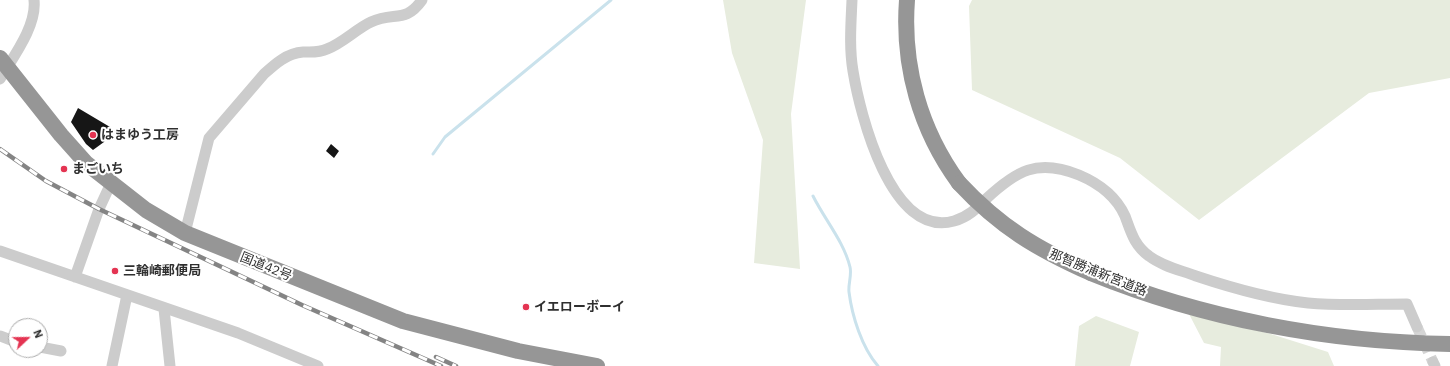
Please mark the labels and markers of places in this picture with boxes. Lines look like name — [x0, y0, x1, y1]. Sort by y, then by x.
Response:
place label: はまゆう工房 — [101, 127, 179, 143]
marker: はまゆう工房 — [88, 130, 98, 140]
place label: まごいち — [72, 161, 124, 177]
marker: まごいち — [59, 164, 69, 174]
place label: 三輪崎郵便局 — [123, 263, 201, 279]
marker: 三輪崎郵便局 — [110, 266, 120, 276]
place label: イエローボーイ — [534, 299, 625, 315]
marker: イエローボーイ — [521, 302, 531, 312]

